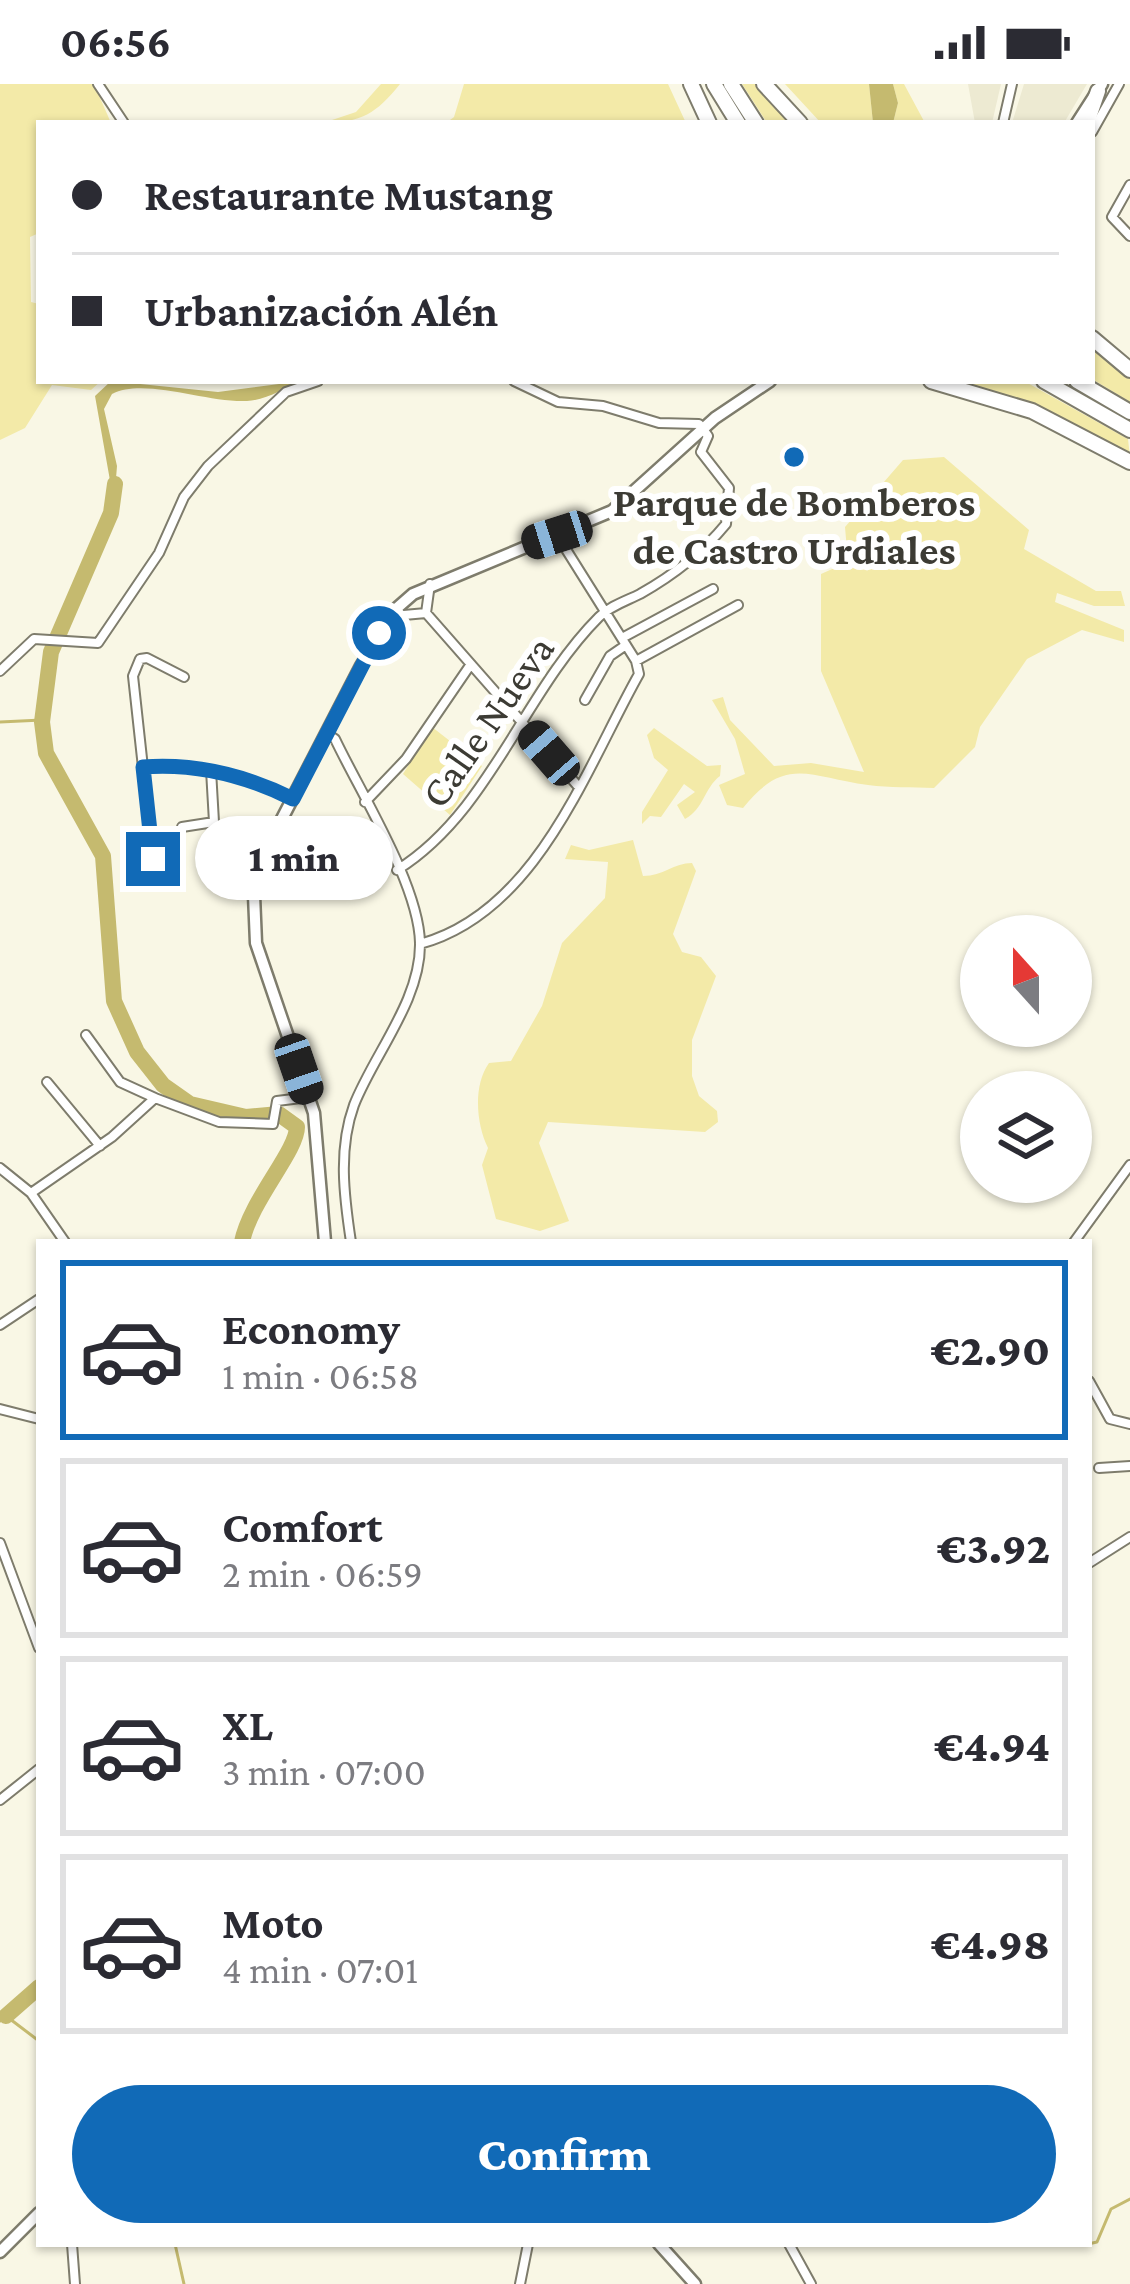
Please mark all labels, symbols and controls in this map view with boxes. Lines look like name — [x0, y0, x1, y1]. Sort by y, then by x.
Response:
text: 06:56 — [60, 17, 171, 67]
text: Restaurante Mustang — [144, 170, 553, 220]
text: Urbanización Alén — [144, 286, 498, 336]
marker: Parque de Bomberos de Castro Urdiales — [781, 444, 807, 470]
place label: Parque de Bomberos de Castro Urdiales — [613, 478, 975, 573]
car — [517, 507, 597, 563]
route start — [352, 606, 406, 660]
street label: Calle Nueva — [411, 626, 563, 816]
car — [512, 714, 586, 792]
callout: 1 min — [195, 817, 393, 901]
route end — [126, 832, 180, 886]
text: 1 min — [248, 836, 340, 879]
north arrow — [960, 915, 1092, 1047]
map controls — [960, 915, 1092, 1203]
car — [270, 1029, 328, 1109]
button: layers — [960, 1071, 1092, 1203]
icon: car — [78, 1296, 186, 1404]
text: Economy — [222, 1304, 400, 1354]
text: €2.90 — [930, 1325, 1050, 1375]
text: 1 min · 06:58 — [222, 1354, 419, 1397]
icon: car — [78, 1494, 186, 1602]
text: Comfort — [222, 1502, 383, 1552]
text: €3.92 — [937, 1523, 1050, 1573]
text: 2 min · 06:59 — [222, 1552, 423, 1595]
icon: car — [78, 1692, 186, 1800]
text: XL — [222, 1700, 273, 1750]
text: €4.94 — [934, 1721, 1050, 1771]
text: 3 min · 07:00 — [222, 1750, 426, 1793]
icon: car — [78, 1890, 186, 1998]
text: Moto — [222, 1898, 324, 1948]
text: €4.98 — [931, 1919, 1050, 1969]
text: 4 min · 07:01 — [222, 1948, 418, 1991]
button: Confirm — [72, 2085, 1056, 2223]

